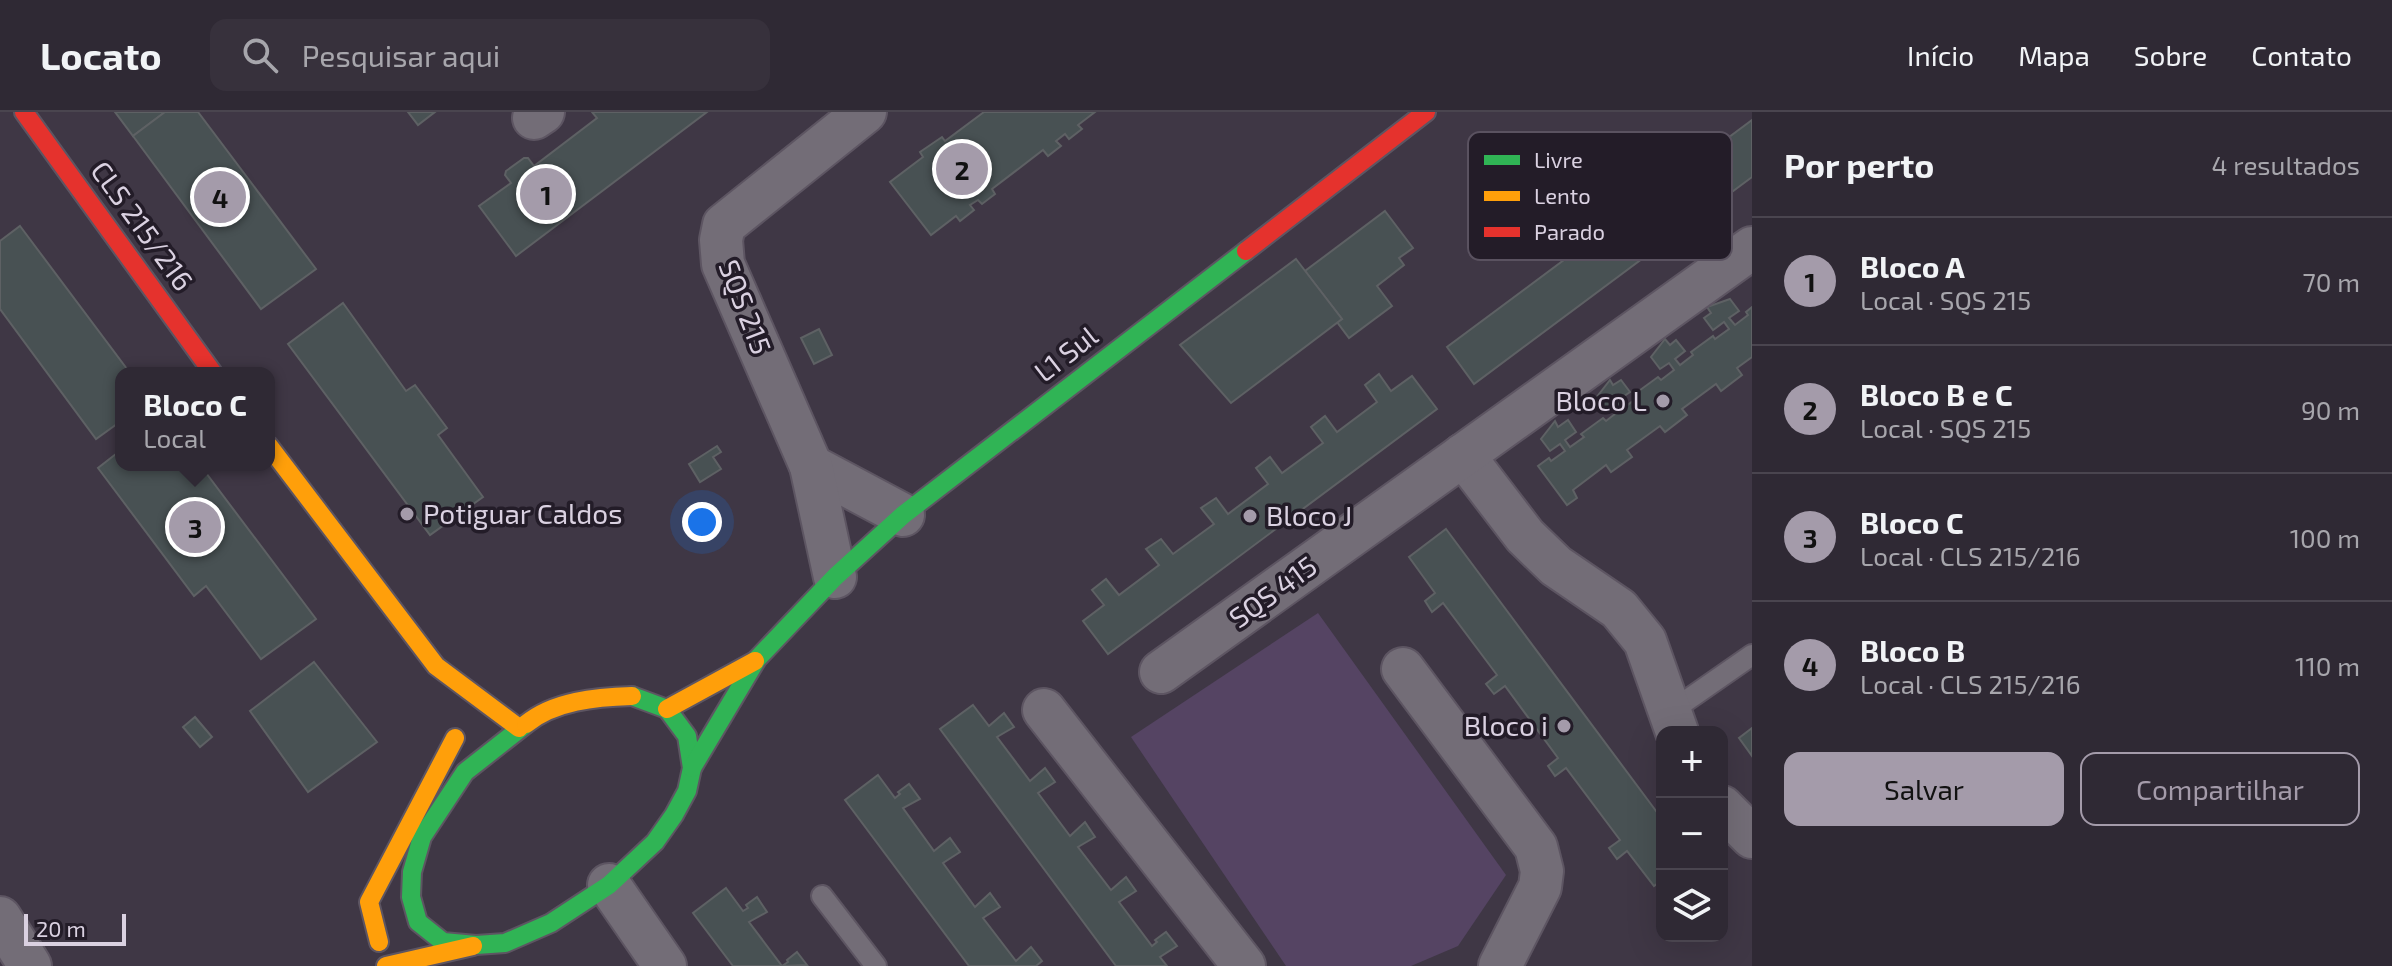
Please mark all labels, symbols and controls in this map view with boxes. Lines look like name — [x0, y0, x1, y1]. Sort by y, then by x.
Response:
search box — [210, 19, 770, 91]
text: Locato — [40, 32, 162, 78]
icon: search — [238, 33, 282, 77]
text: Pesquisar aqui — [302, 37, 500, 73]
text: Início — [1907, 38, 1974, 72]
text: Mapa — [2018, 38, 2090, 72]
text: Sobre — [2134, 38, 2207, 72]
text: Contato — [2251, 38, 2352, 72]
legend — [1468, 132, 1732, 260]
pin: 2 — [936, 139, 988, 199]
text: Por perto — [1784, 144, 1934, 185]
text: Livre — [1534, 146, 1583, 172]
text: 4 resultados — [2212, 149, 2360, 180]
street label: CLS 215/216 — [85, 154, 201, 297]
pin: 1 — [520, 164, 572, 224]
pin: 4 — [194, 167, 246, 227]
text: Lento — [1534, 182, 1591, 208]
text: Parado — [1534, 218, 1605, 244]
text: Bloco A — [1860, 248, 1965, 284]
street label: SQS 215 — [712, 255, 779, 359]
text: 1 — [1804, 266, 1816, 297]
text: 70 m — [2302, 266, 2360, 297]
text: Local · SQS 215 — [1860, 284, 2031, 315]
street label: L1 Sul — [1027, 318, 1104, 388]
popup — [115, 367, 275, 471]
text: Bloco B e C — [1860, 376, 2013, 412]
place label: Bloco L — [1555, 383, 1647, 417]
text: Bloco C — [143, 386, 247, 422]
marker: Bloco L — [1654, 392, 1672, 410]
text: 2 — [1802, 394, 1818, 425]
text: 90 m — [2301, 394, 2360, 425]
text: Local · SQS 215 — [1860, 412, 2031, 443]
text: Local — [143, 422, 206, 453]
place label: Potiguar Caldos — [423, 496, 623, 530]
pin: 3 — [169, 497, 221, 557]
place label: Bloco J — [1266, 498, 1352, 532]
your location — [682, 502, 722, 542]
text: Bloco C — [1860, 504, 1964, 540]
marker: Potiguar Caldos — [398, 505, 416, 523]
marker: Bloco J — [1241, 507, 1259, 525]
text: 3 — [1803, 522, 1817, 553]
text: 100 m — [2290, 522, 2360, 553]
text: Local · CLS 215/216 — [1860, 540, 2081, 571]
street label: SQS 415 — [1222, 548, 1323, 634]
text: Bloco B — [1860, 632, 1965, 668]
text: 4 — [1802, 650, 1818, 681]
text: 110 m — [2295, 650, 2360, 681]
text: Local · CLS 215/216 — [1860, 668, 2081, 699]
place label: Bloco i — [1464, 708, 1548, 742]
marker: Bloco i — [1555, 717, 1573, 735]
map controls — [1656, 726, 1728, 942]
button: + — [1656, 726, 1728, 798]
button: Salvar — [1784, 752, 2064, 826]
button: Compartilhar — [2080, 752, 2360, 826]
button: − — [1656, 798, 1728, 870]
button: layers — [1656, 870, 1728, 942]
scale bar — [24, 910, 126, 946]
text: 20 m — [36, 915, 86, 941]

